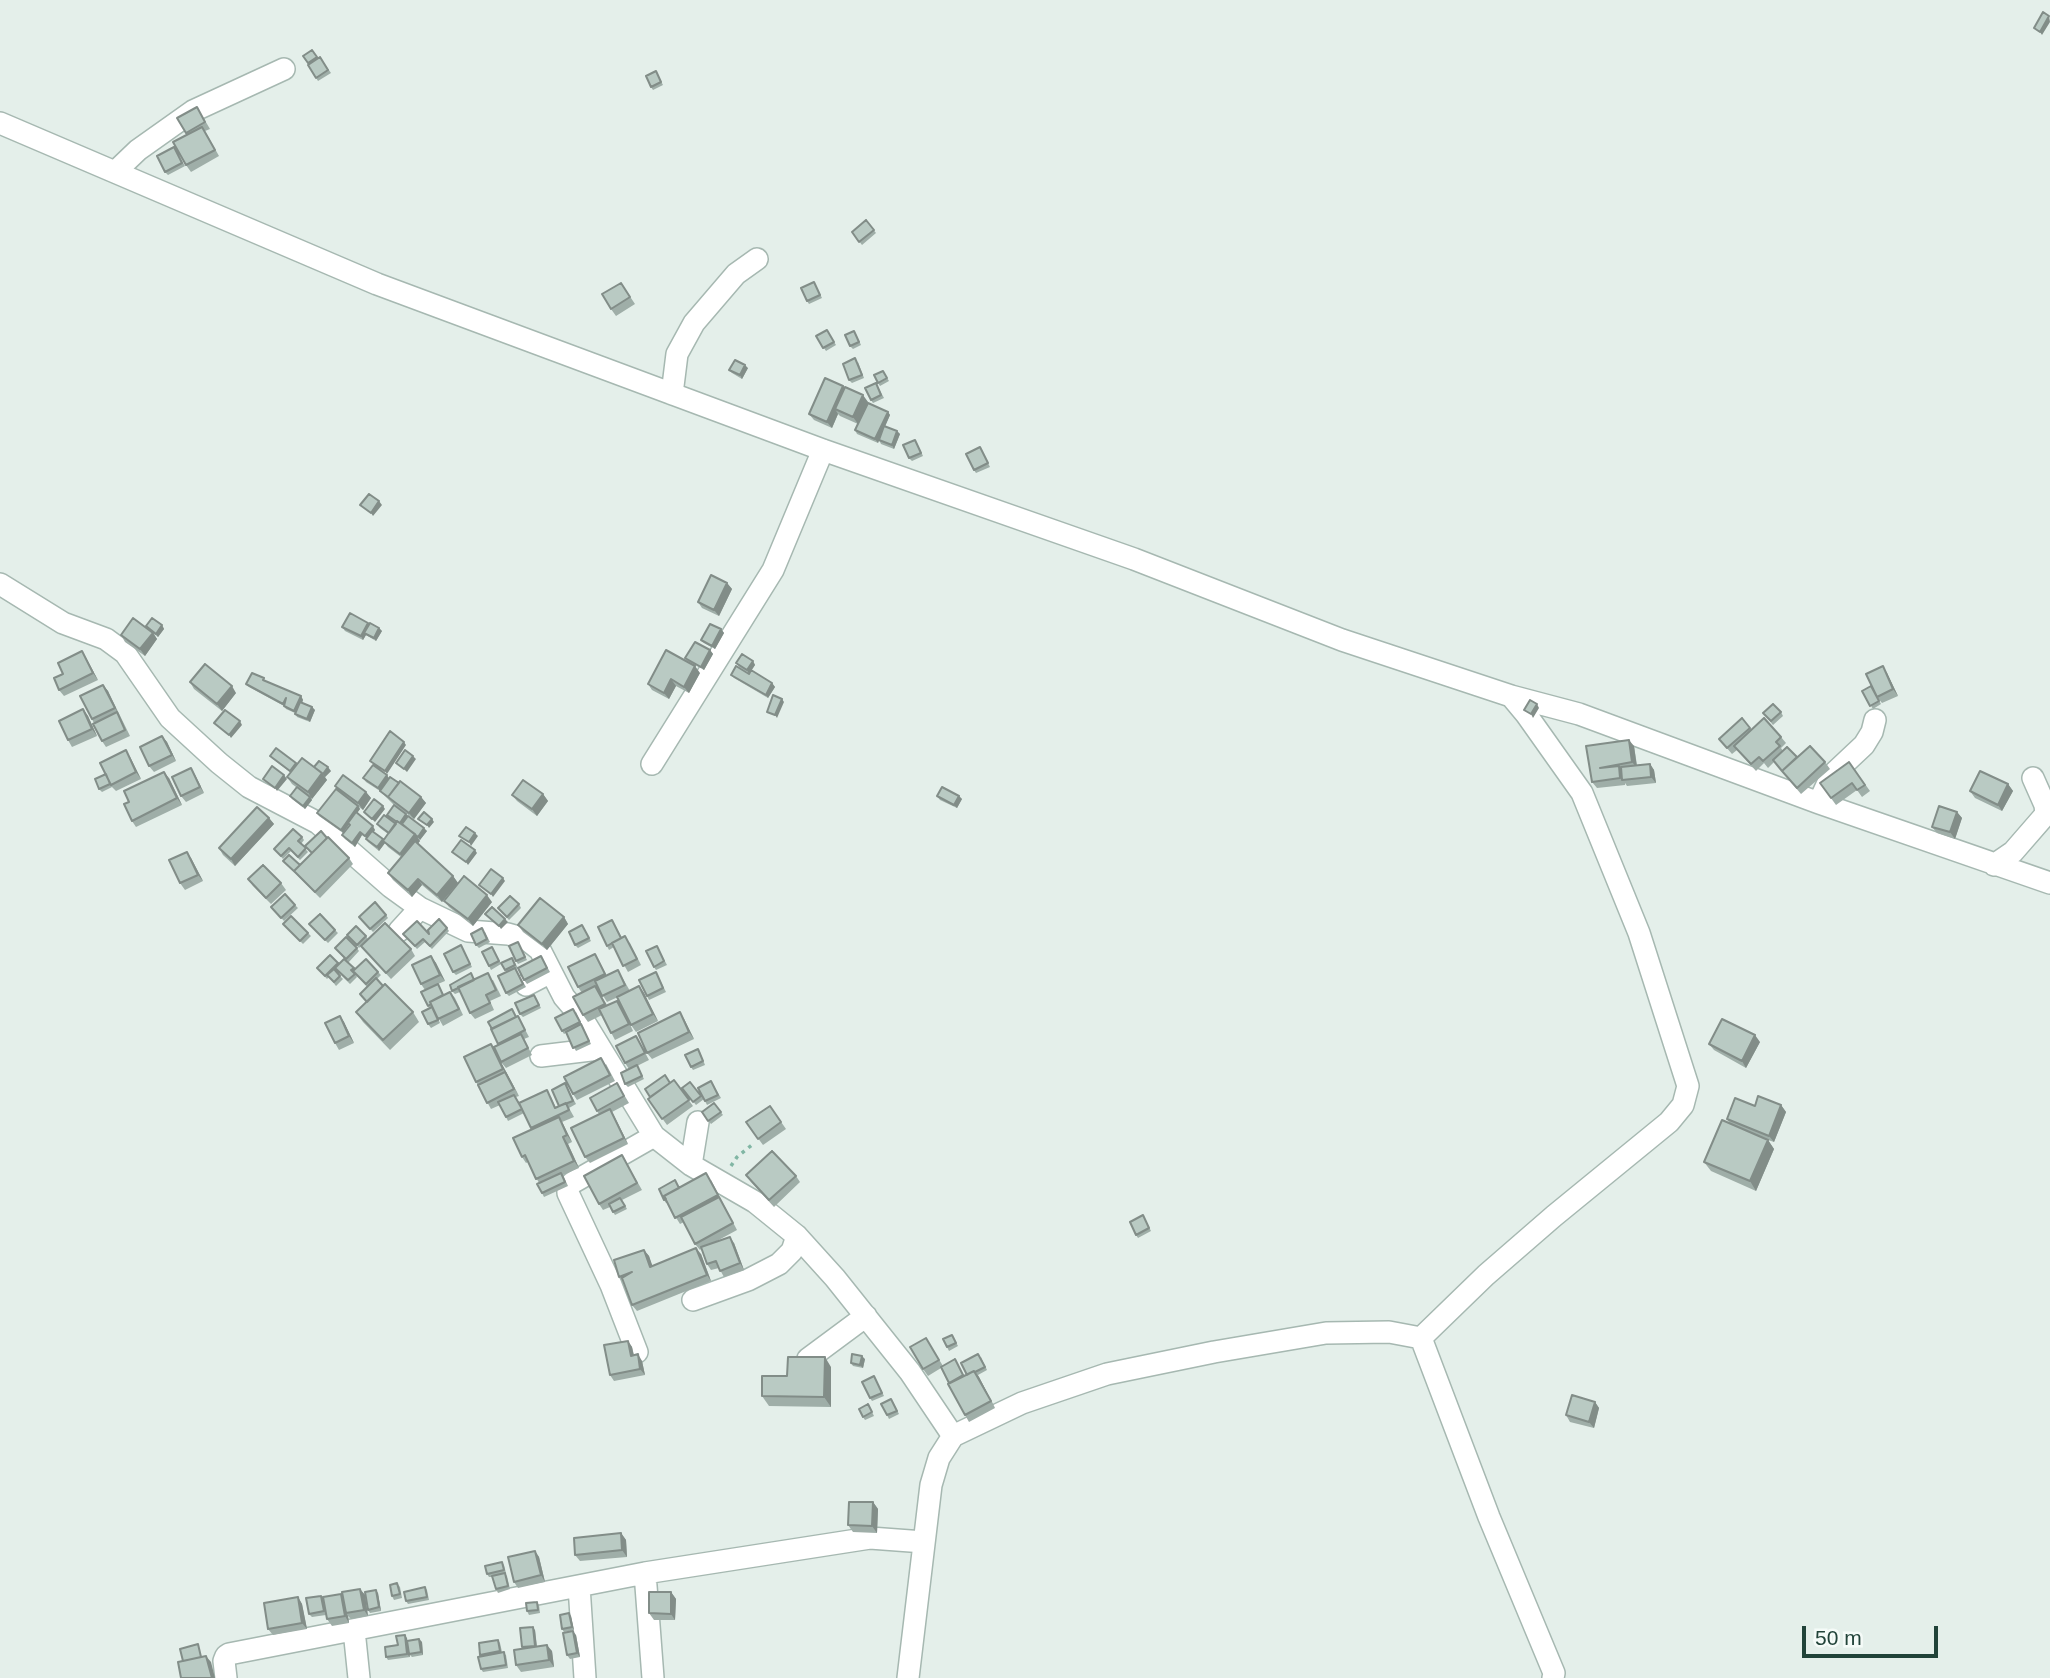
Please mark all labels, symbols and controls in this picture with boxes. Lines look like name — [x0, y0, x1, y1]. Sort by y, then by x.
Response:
scale bar — [1805, 1612, 1941, 1656]
text: 50 m — [1815, 1626, 1862, 1649]

